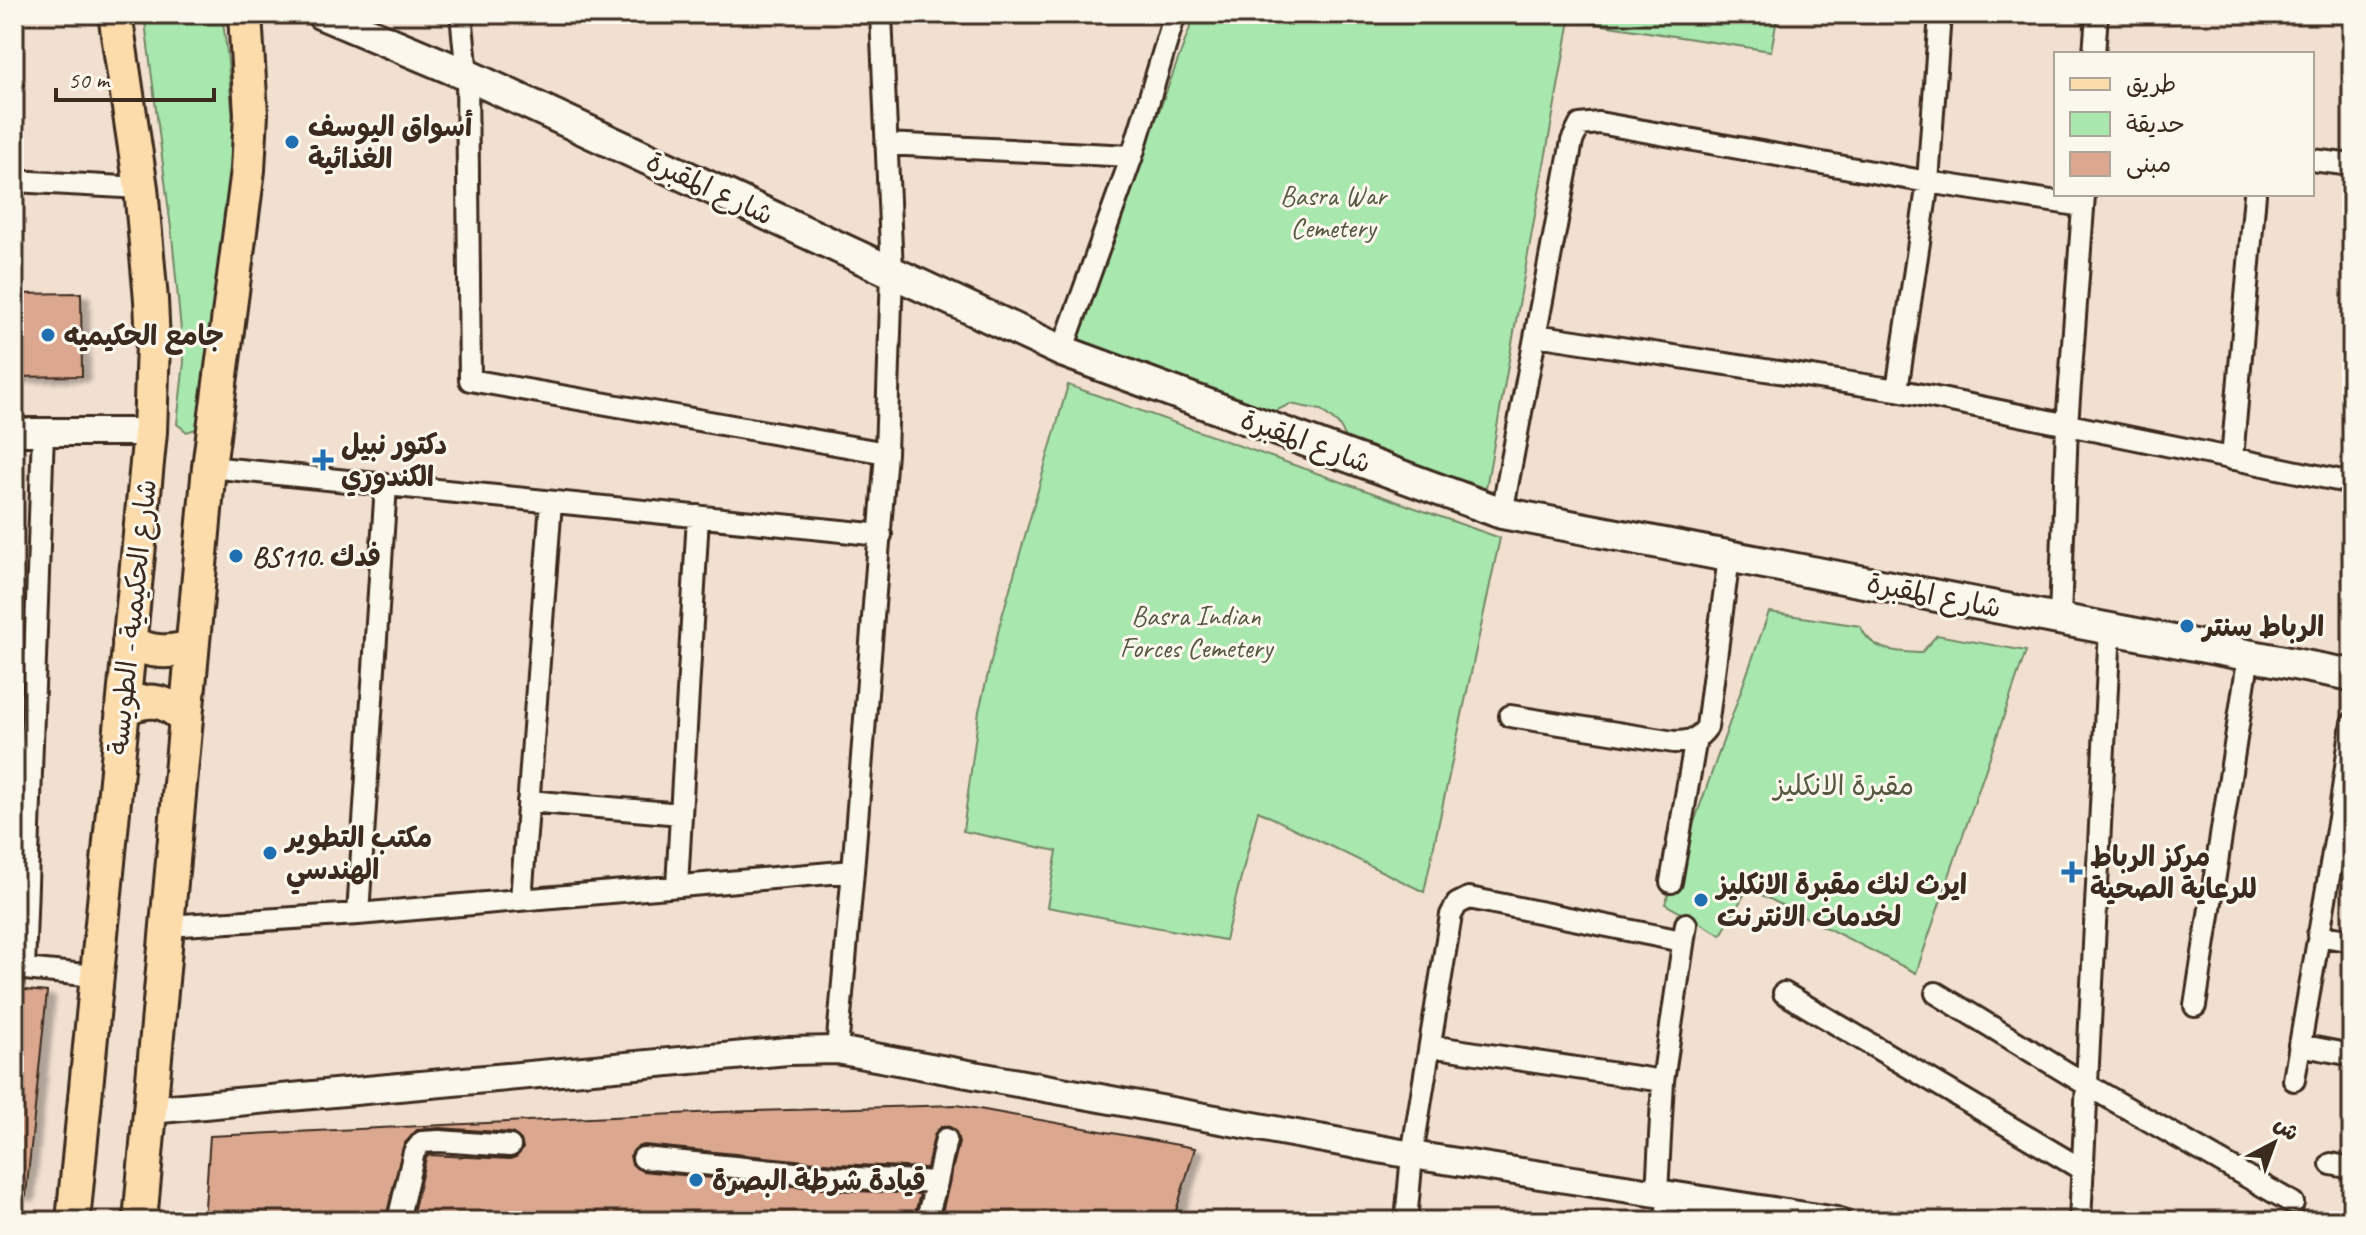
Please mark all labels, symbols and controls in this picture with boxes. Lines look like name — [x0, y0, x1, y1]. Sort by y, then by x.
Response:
scale bar — [56, 52, 214, 102]
legend — [2054, 52, 2314, 196]
text: 50 m — [68, 65, 111, 95]
text: طريق — [2126, 69, 2176, 99]
place label: أسواق اليوسف الغذائية — [308, 109, 473, 176]
text: حديقة — [2126, 109, 2185, 139]
marker: أسواق اليوسف الغذائية — [283, 133, 301, 151]
street label: شارع المقبرة — [640, 143, 779, 234]
text: مبنى — [2126, 149, 2171, 179]
park label: Basra War Cemetery — [1280, 178, 1388, 245]
place label: جامع الحكيميه — [64, 318, 224, 355]
marker: جامع الحكيميه — [39, 326, 57, 344]
street label: شارع المقبرة — [1235, 401, 1376, 483]
place label: دكتور نبيل الكندوري — [341, 427, 447, 497]
marker: دكتور نبيل الكندوري — [312, 449, 334, 471]
street label: شارع الحكيمية - الطويسة — [100, 477, 166, 757]
place label: BS110. فدك — [252, 539, 381, 574]
marker: BS110. فدك — [227, 547, 245, 565]
street label: شارع المقبرة — [1863, 565, 2004, 627]
park label: Basra Indian Forces Cemetery — [1120, 598, 1275, 665]
place label: الرباط سنتر — [2200, 609, 2324, 644]
marker: الرباط سنتر — [2178, 617, 2196, 635]
park label: مقبرة الانكليز — [1772, 768, 1914, 803]
place label: مكتب التطوير الهندسي — [283, 820, 432, 895]
place label: مركز الرباط للرعاية الصحية — [2090, 839, 2257, 906]
marker: مكتب التطوير الهندسي — [261, 844, 279, 862]
marker: مركز الرباط للرعاية الصحية — [2061, 861, 2083, 883]
place label: ايرث لنك مقبرة الانكليز لخدمات الانترنت — [1714, 867, 1967, 934]
marker: ايرث لنك مقبرة الانكليز لخدمات الانترنت — [1692, 891, 1710, 909]
north arrow — [2234, 1103, 2314, 1183]
text: ش — [2268, 1110, 2305, 1147]
place label: قيادة شرطة البصرة — [712, 1163, 926, 1198]
marker: قيادة شرطة البصرة — [687, 1171, 705, 1189]

